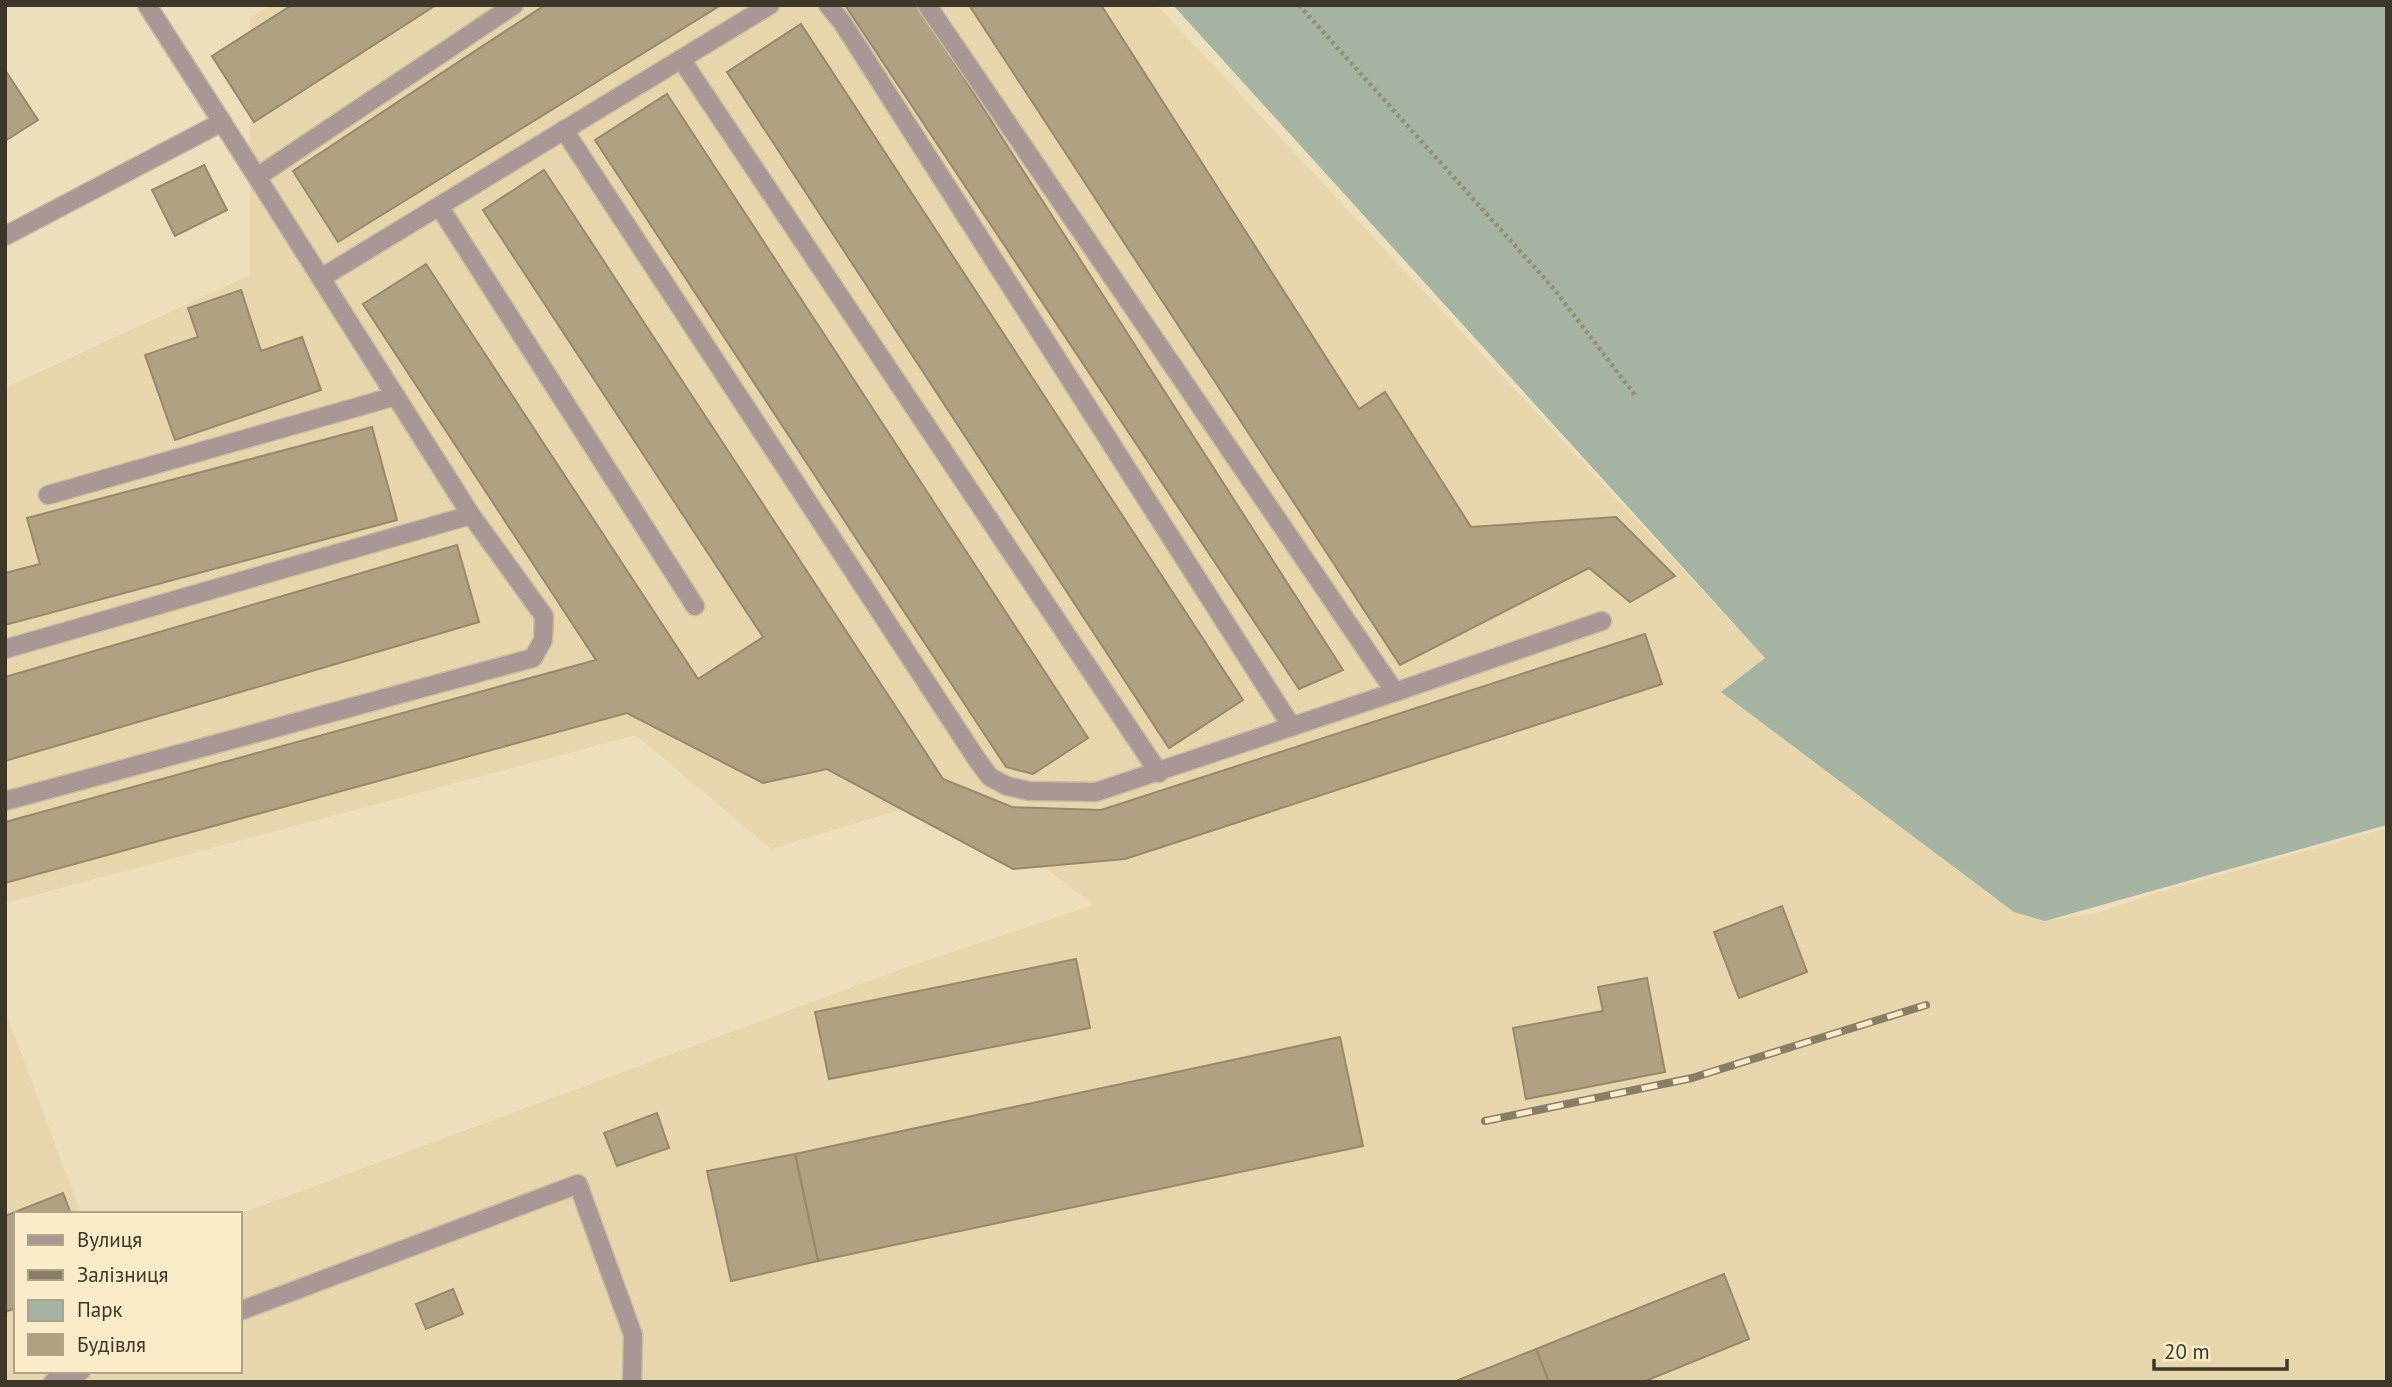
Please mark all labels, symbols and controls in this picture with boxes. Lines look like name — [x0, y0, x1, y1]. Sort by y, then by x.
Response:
legend — [14, 1212, 242, 1373]
text: Вулиця — [77, 1226, 142, 1253]
text: Залізниця — [77, 1261, 169, 1288]
text: Парк — [77, 1296, 123, 1323]
scale bar — [2154, 1328, 2287, 1372]
text: Будівля — [77, 1331, 146, 1358]
text: 20 m — [2164, 1338, 2210, 1365]

